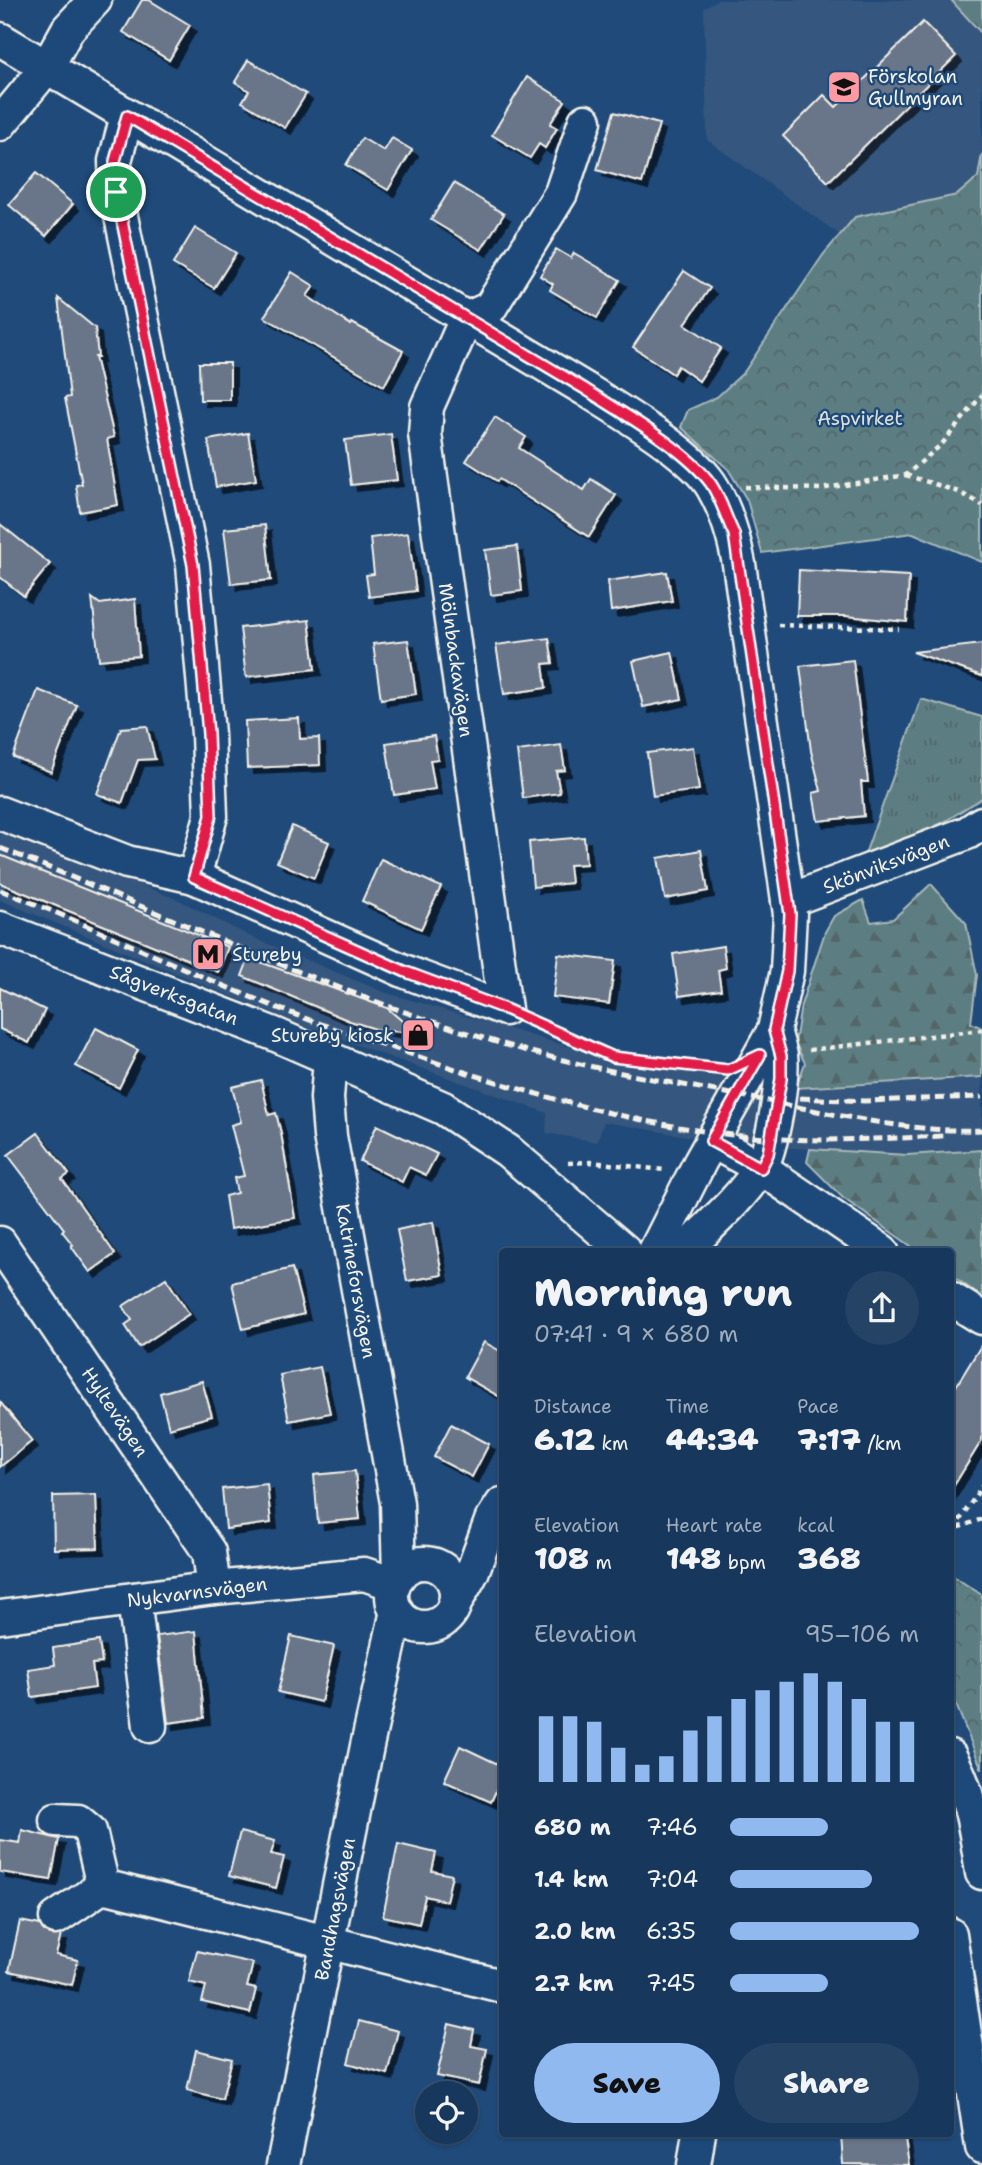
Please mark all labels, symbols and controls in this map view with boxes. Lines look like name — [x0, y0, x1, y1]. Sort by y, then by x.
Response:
place label: Förskolan Gullmyran — [868, 64, 963, 111]
school or university icon: Förskolan Gullmyran — [825, 68, 863, 106]
pin — [86, 162, 146, 222]
icon: arrive — [97, 173, 135, 211]
park label: Aspvirket — [817, 406, 903, 431]
street label: Mölnbackavägen — [433, 581, 479, 739]
street label: Skönviksvägen — [819, 828, 953, 900]
metro station icon: Stureby — [189, 935, 227, 973]
place label: Stureby — [232, 942, 302, 967]
street label: Sågverksgatan — [106, 959, 242, 1031]
shop icon: Stureby kiosk — [399, 1016, 437, 1054]
place label: Stureby kiosk — [271, 1023, 394, 1048]
street label: Katrineforsvägen — [330, 1202, 382, 1360]
text: Morning run — [534, 1267, 792, 1318]
button: share — [845, 1271, 919, 1345]
text: 07:41 · 9 × 680 m — [534, 1319, 738, 1349]
street label: Hyltevägen — [76, 1362, 154, 1462]
text: Distance — [534, 1394, 612, 1419]
text: Time — [666, 1394, 709, 1419]
text: Pace — [797, 1394, 839, 1419]
text: 6.12 — [534, 1419, 595, 1460]
text: 44:34 — [666, 1419, 758, 1460]
text: 7:17 — [797, 1419, 861, 1460]
text: km — [595, 1431, 628, 1456]
text: /km — [861, 1431, 901, 1456]
text: Elevation — [534, 1513, 619, 1538]
text: Heart rate — [666, 1513, 762, 1538]
text: kcal — [797, 1513, 834, 1538]
text: 108 — [534, 1538, 589, 1579]
text: 148 — [666, 1538, 721, 1579]
text: 368 — [797, 1538, 861, 1579]
text: m — [589, 1550, 612, 1575]
text: bpm — [721, 1550, 766, 1575]
street label: Nykvarnsvägen — [125, 1571, 269, 1613]
text: Elevation — [534, 1619, 637, 1649]
text: 95–106 m — [805, 1619, 919, 1649]
text: 680 m — [534, 1812, 611, 1842]
text: 7:46 — [646, 1812, 698, 1842]
street label: Bandhagsvägen — [309, 1835, 361, 1983]
text: 1.4 km — [534, 1864, 608, 1894]
text: 7:04 — [646, 1864, 698, 1894]
text: 2.0 km — [534, 1916, 616, 1946]
text: 6:35 — [646, 1916, 696, 1946]
text: 2.7 km — [534, 1968, 614, 1998]
text: 7:45 — [646, 1968, 696, 1998]
button: Save — [534, 2043, 720, 2123]
button: Share — [734, 2043, 919, 2123]
map controls — [415, 2081, 478, 2144]
button: locate — [415, 2081, 478, 2144]

